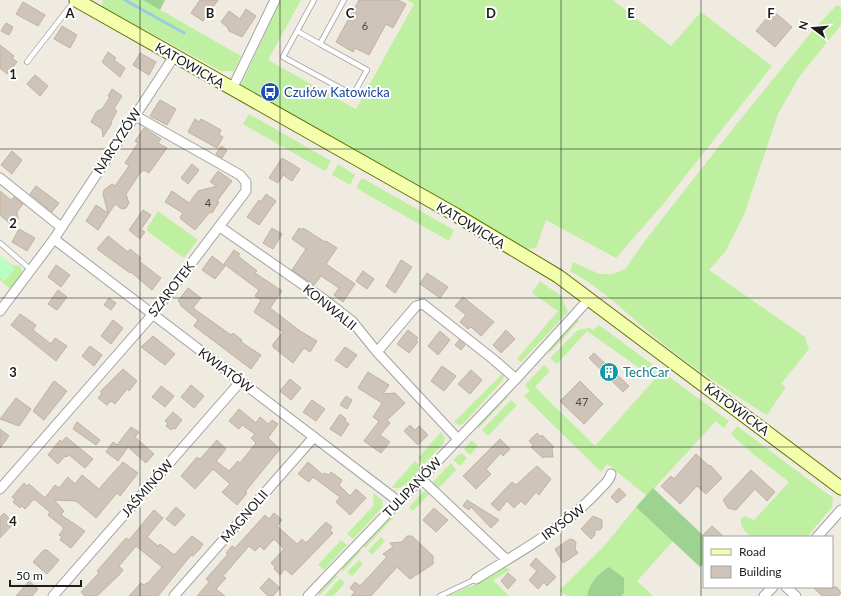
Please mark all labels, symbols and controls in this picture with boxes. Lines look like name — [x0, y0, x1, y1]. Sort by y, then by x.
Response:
text: A — [64, 5, 75, 21]
text: B — [206, 5, 215, 21]
text: C — [346, 5, 355, 21]
text: D — [486, 5, 496, 21]
text: E — [627, 5, 635, 21]
text: F — [767, 5, 775, 21]
north arrow — [793, 8, 833, 48]
house number: 6 — [362, 19, 368, 32]
text: N — [795, 19, 810, 31]
street label: KATOWICKA — [153, 39, 228, 91]
text: 1 — [9, 66, 17, 82]
bus stop icon: Czułów Katowicka — [259, 81, 281, 103]
place label: Czułów Katowicka — [284, 84, 390, 100]
street label: NARCYZÓW — [90, 105, 144, 177]
house number: 4 — [205, 196, 212, 209]
street label: KATOWICKA — [434, 198, 508, 252]
text: 2 — [9, 215, 17, 231]
street label: SZAROTEK — [145, 258, 198, 320]
street label: KONWALII — [300, 281, 360, 333]
street label: KWIATÓW — [195, 344, 257, 396]
building icon: TechCar — [598, 361, 620, 383]
text: 3 — [9, 364, 17, 380]
place label: TechCar — [623, 364, 669, 380]
street label: KATOWICKA — [701, 379, 773, 439]
house number: 47 — [576, 395, 588, 408]
street label: TULIPANÓW — [379, 453, 445, 520]
street label: JAŚMINÓW — [118, 456, 177, 520]
street label: MAGNOLII — [217, 486, 271, 546]
street label: IRYSÓW — [538, 500, 588, 543]
text: 4 — [9, 513, 17, 529]
legend — [703, 536, 833, 588]
text: Road — [739, 544, 766, 559]
scale bar — [10, 562, 81, 588]
text: Building — [739, 564, 782, 579]
text: 50 m — [16, 568, 43, 583]

